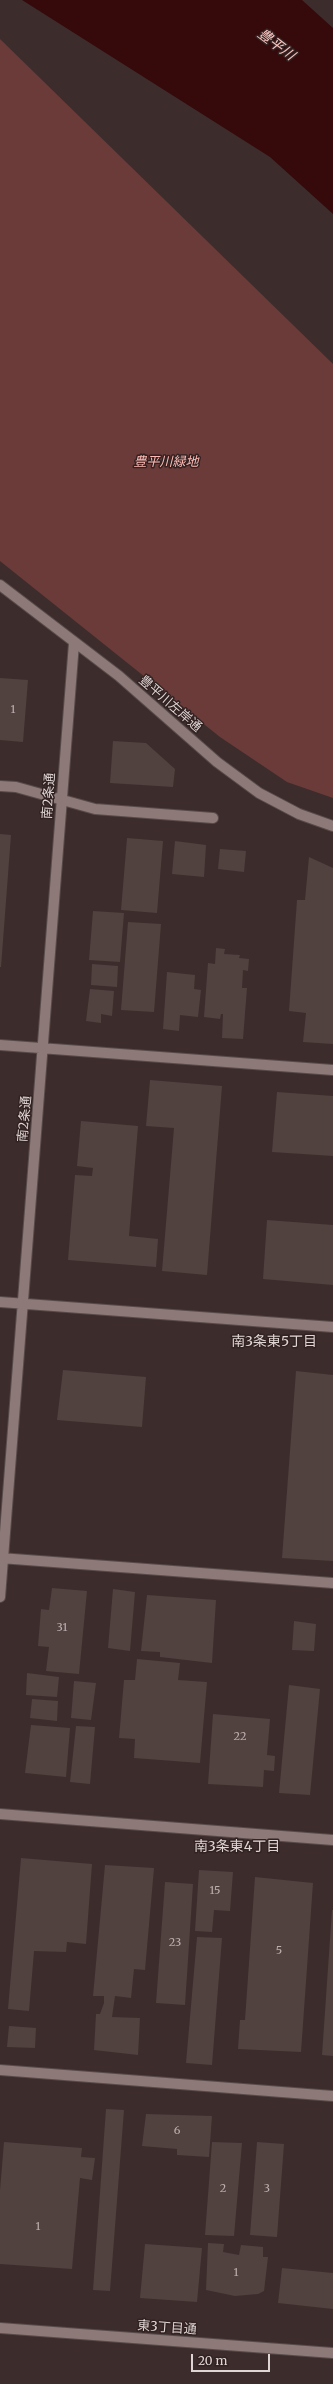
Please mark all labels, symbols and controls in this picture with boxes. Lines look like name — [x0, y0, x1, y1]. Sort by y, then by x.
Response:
water label: 豊平川 — [254, 26, 298, 64]
park label: 豊平川緑地 — [134, 454, 198, 470]
street label: 豊平川左岸通 — [135, 673, 205, 735]
house number: 1 — [11, 703, 15, 717]
street label: 南2条通 — [40, 772, 58, 820]
street label: 南2条通 — [15, 1095, 35, 1143]
district label: 南3条東5丁目 — [231, 1334, 317, 1350]
house number: 31 — [57, 1621, 67, 1635]
house number: 22 — [234, 1730, 246, 1744]
district label: 南3条東4丁目 — [194, 1839, 280, 1855]
house number: 15 — [209, 1884, 221, 1898]
house number: 23 — [169, 1936, 181, 1950]
house number: 5 — [276, 1944, 282, 1958]
house number: 6 — [174, 2124, 180, 2138]
house number: 2 — [220, 2182, 226, 2196]
house number: 3 — [264, 2182, 270, 2196]
house number: 1 — [36, 2220, 40, 2234]
house number: 1 — [234, 2266, 238, 2280]
street label: 東3丁目通 — [137, 2318, 197, 2338]
scale bar — [193, 2346, 272, 2372]
text: 20 m — [198, 2353, 227, 2368]

